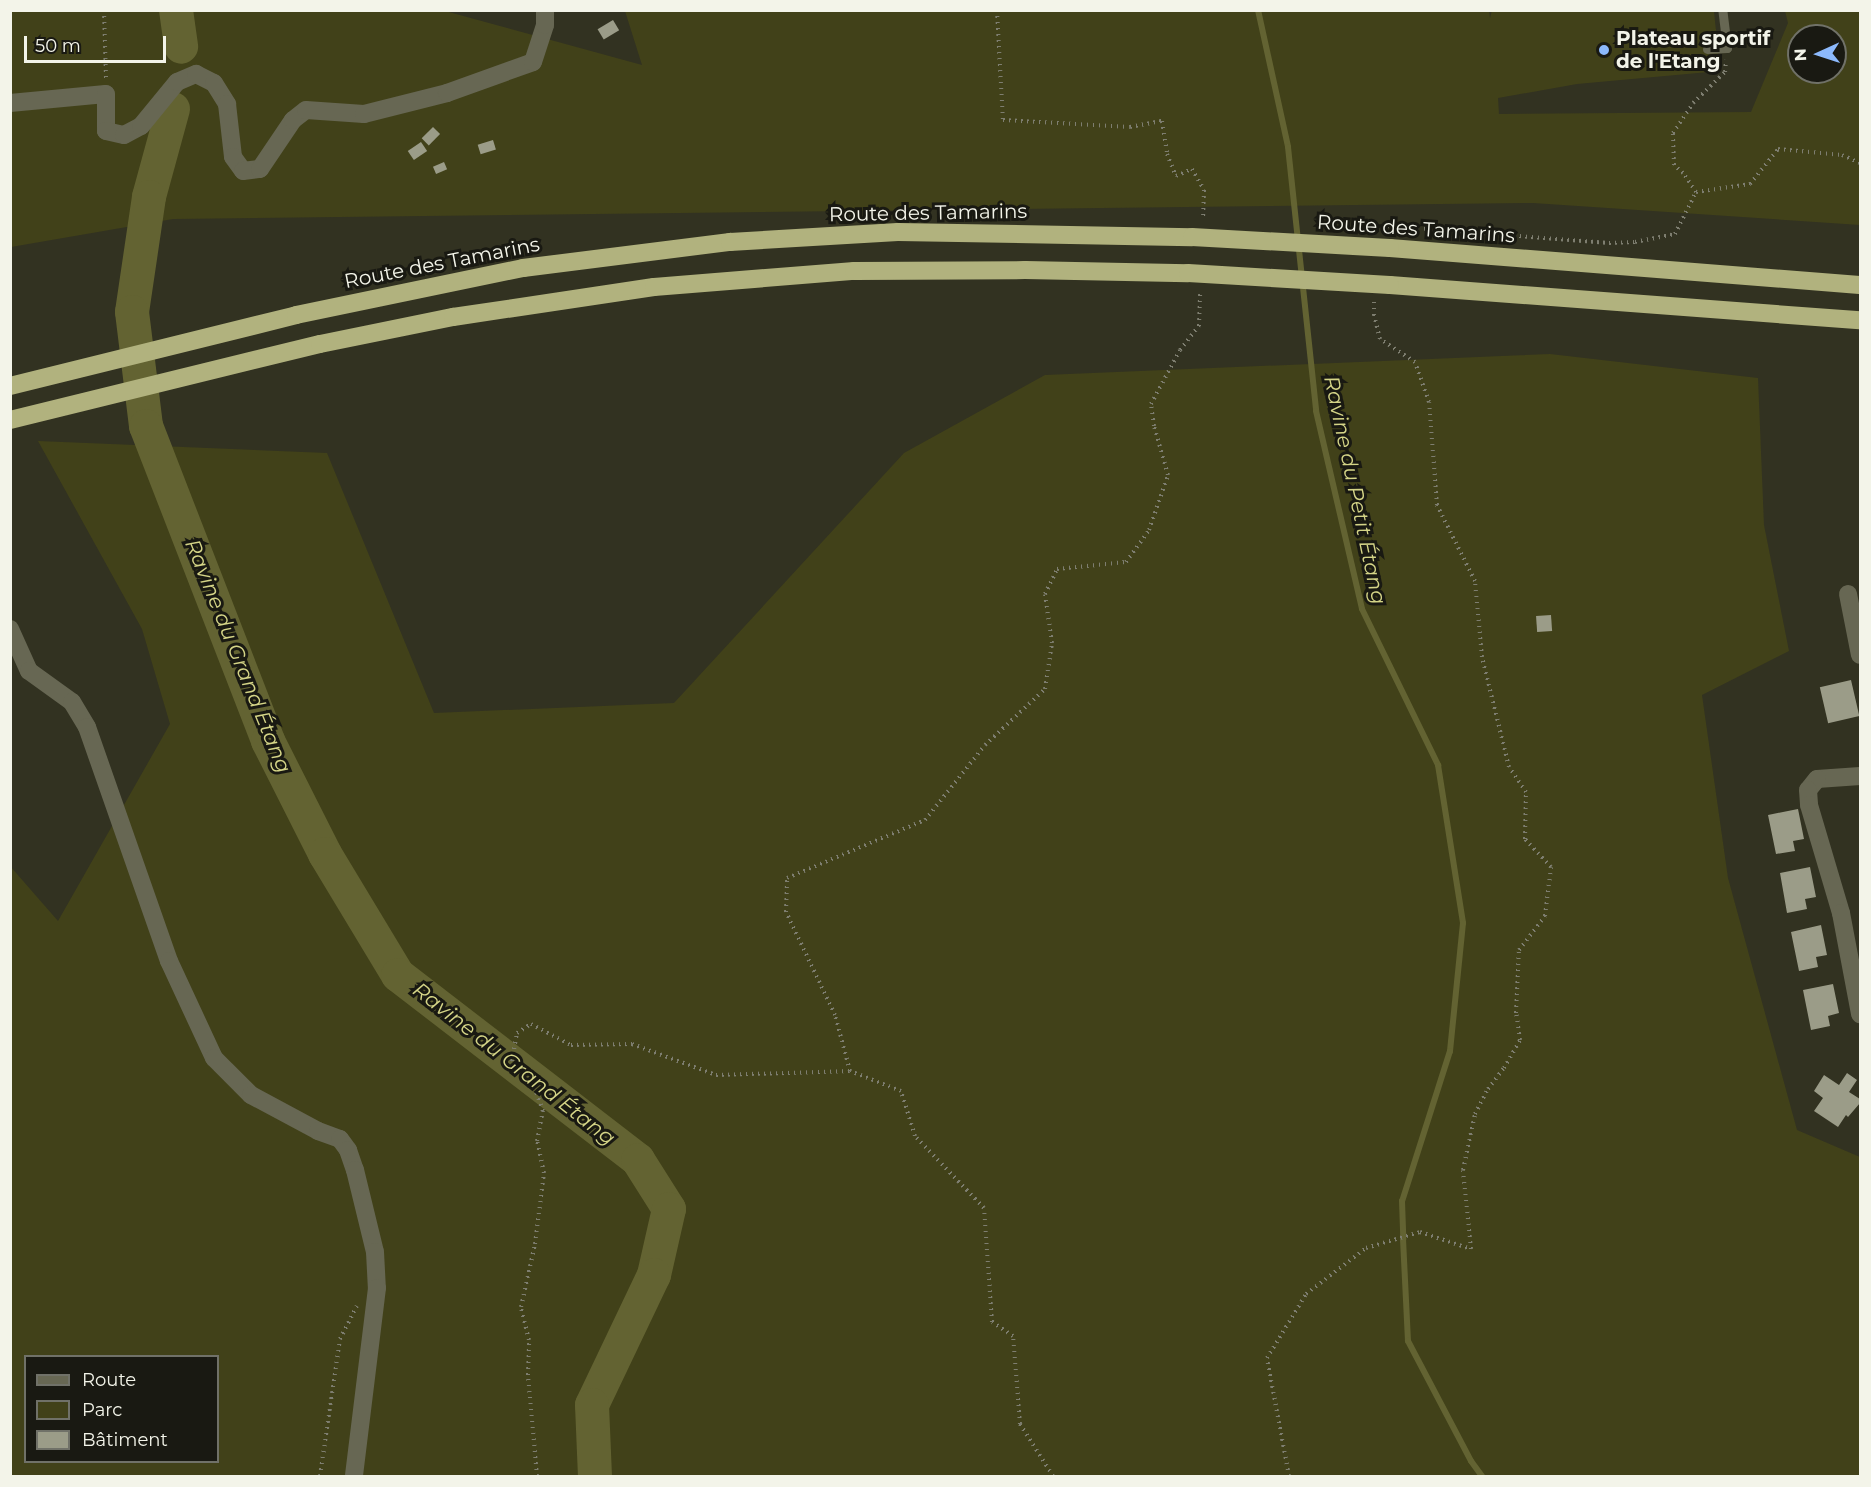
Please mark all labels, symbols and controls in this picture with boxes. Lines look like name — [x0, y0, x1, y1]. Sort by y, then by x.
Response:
scale bar — [27, 24, 170, 62]
north arrow — [1787, 24, 1847, 84]
place label: Plateau sportif de l'Etang — [1616, 27, 1770, 74]
text: 50 m — [35, 35, 81, 57]
marker: Plateau sportif de l'Etang — [1597, 43, 1611, 57]
text: N — [1791, 48, 1810, 62]
street label: Route des Tamarins — [829, 199, 1027, 227]
street label: Route des Tamarins — [1316, 210, 1516, 248]
street label: Route des Tamarins — [342, 232, 542, 294]
water label: Ravine du Petit Étang — [1318, 373, 1392, 607]
water label: Ravine du Grand Étang — [180, 535, 296, 777]
water label: Ravine du Grand Étang — [408, 977, 620, 1151]
legend — [24, 1355, 219, 1463]
text: Route — [82, 1369, 136, 1391]
text: Parc — [82, 1399, 122, 1421]
text: Bâtiment — [82, 1429, 168, 1451]

